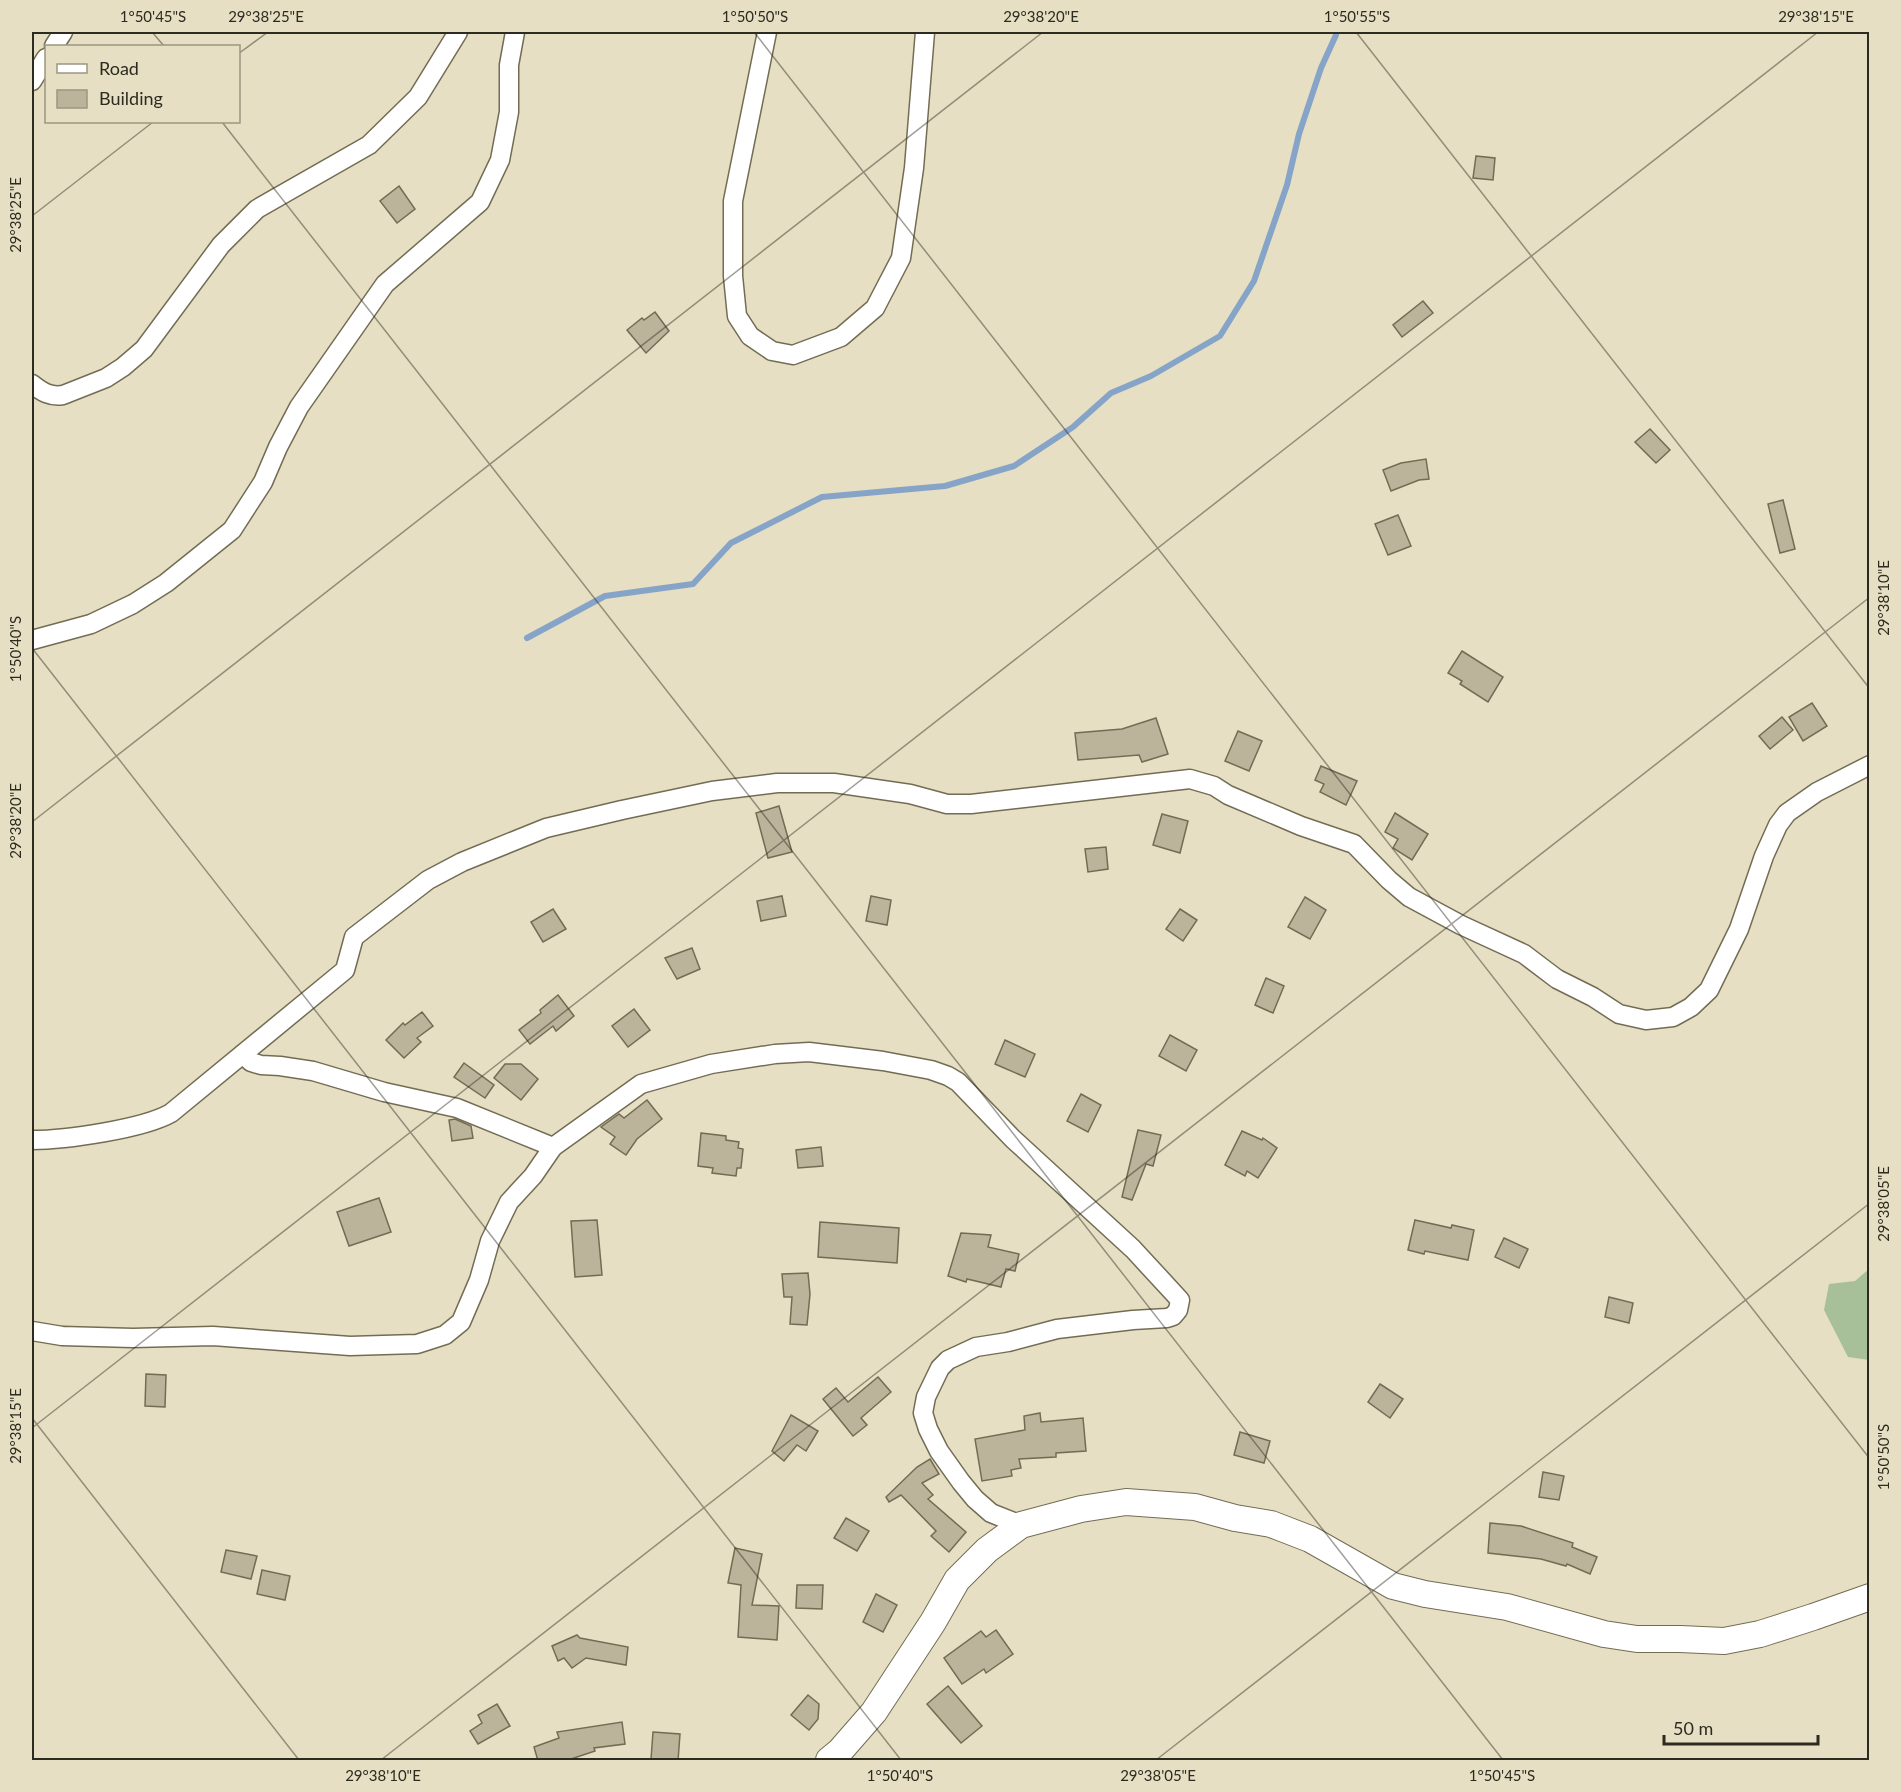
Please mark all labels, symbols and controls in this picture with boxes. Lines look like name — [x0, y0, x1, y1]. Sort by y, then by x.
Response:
text: 1°50'45"S — [120, 7, 186, 25]
text: 29°38'25"E — [228, 7, 304, 25]
text: 1°50'50"S — [722, 7, 788, 25]
text: 29°38'20"E — [1003, 7, 1079, 25]
text: 1°50'55"S — [1324, 7, 1390, 25]
text: 29°38'15"E — [1778, 7, 1854, 25]
legend — [45, 45, 240, 123]
text: Road — [99, 57, 139, 79]
text: Building — [99, 87, 163, 109]
text: 29°38'25"E — [6, 177, 24, 253]
text: 29°38'10"E — [1874, 560, 1892, 636]
text: 1°50'40"S — [6, 616, 24, 682]
text: 29°38'20"E — [6, 783, 24, 859]
text: 29°38'05"E — [1874, 1166, 1892, 1242]
text: 29°38'15"E — [6, 1388, 24, 1464]
text: 1°50'50"S — [1874, 1424, 1892, 1490]
scale bar — [1664, 1708, 1818, 1746]
text: 50 m — [1673, 1717, 1713, 1739]
text: 29°38'10"E — [345, 1766, 421, 1784]
text: 1°50'40"S — [867, 1766, 933, 1784]
text: 29°38'05"E — [1120, 1766, 1196, 1784]
text: 1°50'45"S — [1469, 1766, 1535, 1784]

